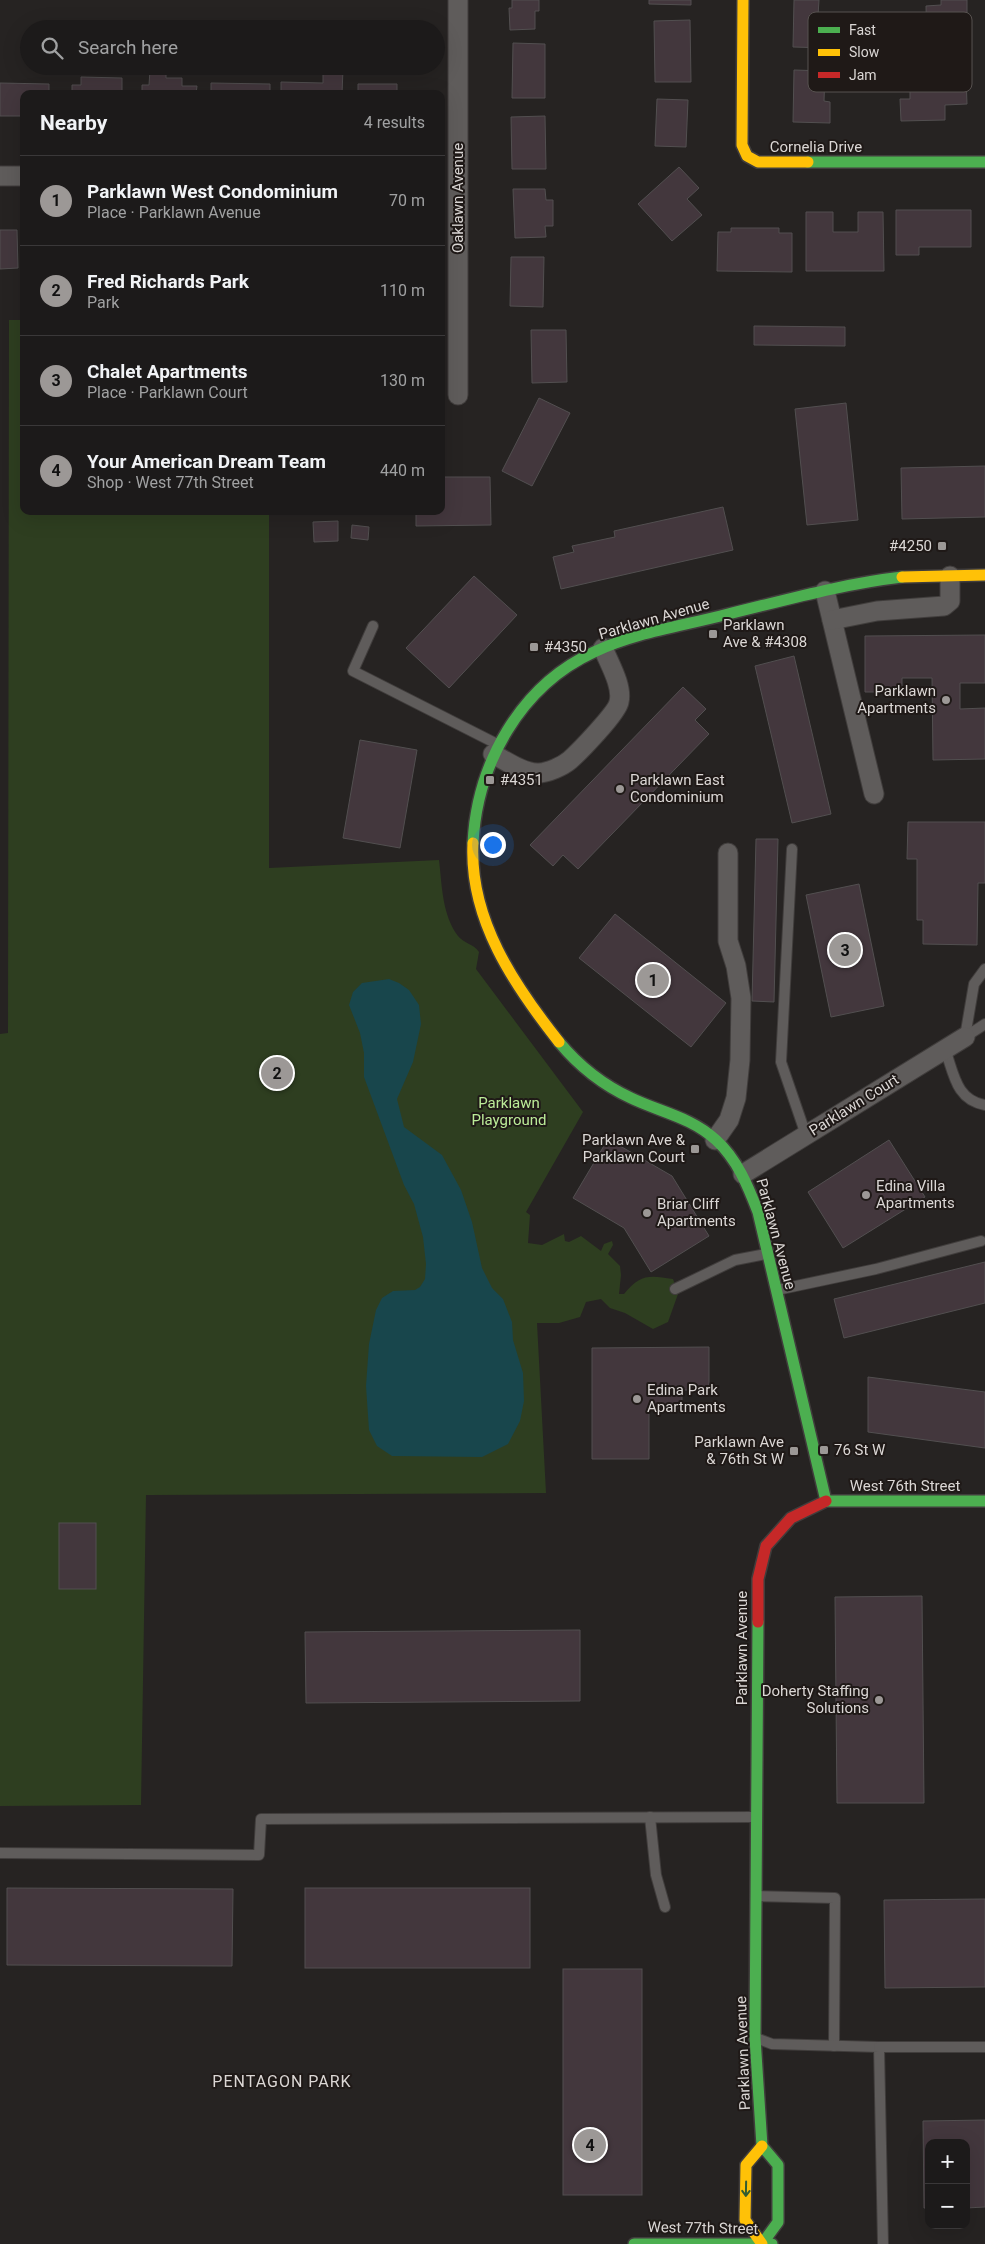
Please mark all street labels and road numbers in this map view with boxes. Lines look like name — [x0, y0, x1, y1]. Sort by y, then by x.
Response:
street label: Cornelia Drive — [770, 138, 862, 156]
street label: Oaklawn Avenue — [449, 143, 467, 253]
street label: Parklawn Avenue — [597, 595, 711, 643]
street label: Parklawn Court — [806, 1070, 902, 1140]
street label: Parklawn Avenue — [753, 1176, 800, 1292]
street label: West 76th Street — [850, 1477, 960, 1495]
street label: Parklawn Avenue — [733, 1591, 751, 1705]
street label: Parklawn Avenue — [732, 1996, 754, 2110]
street label: West 77th Street — [647, 2218, 759, 2238]

